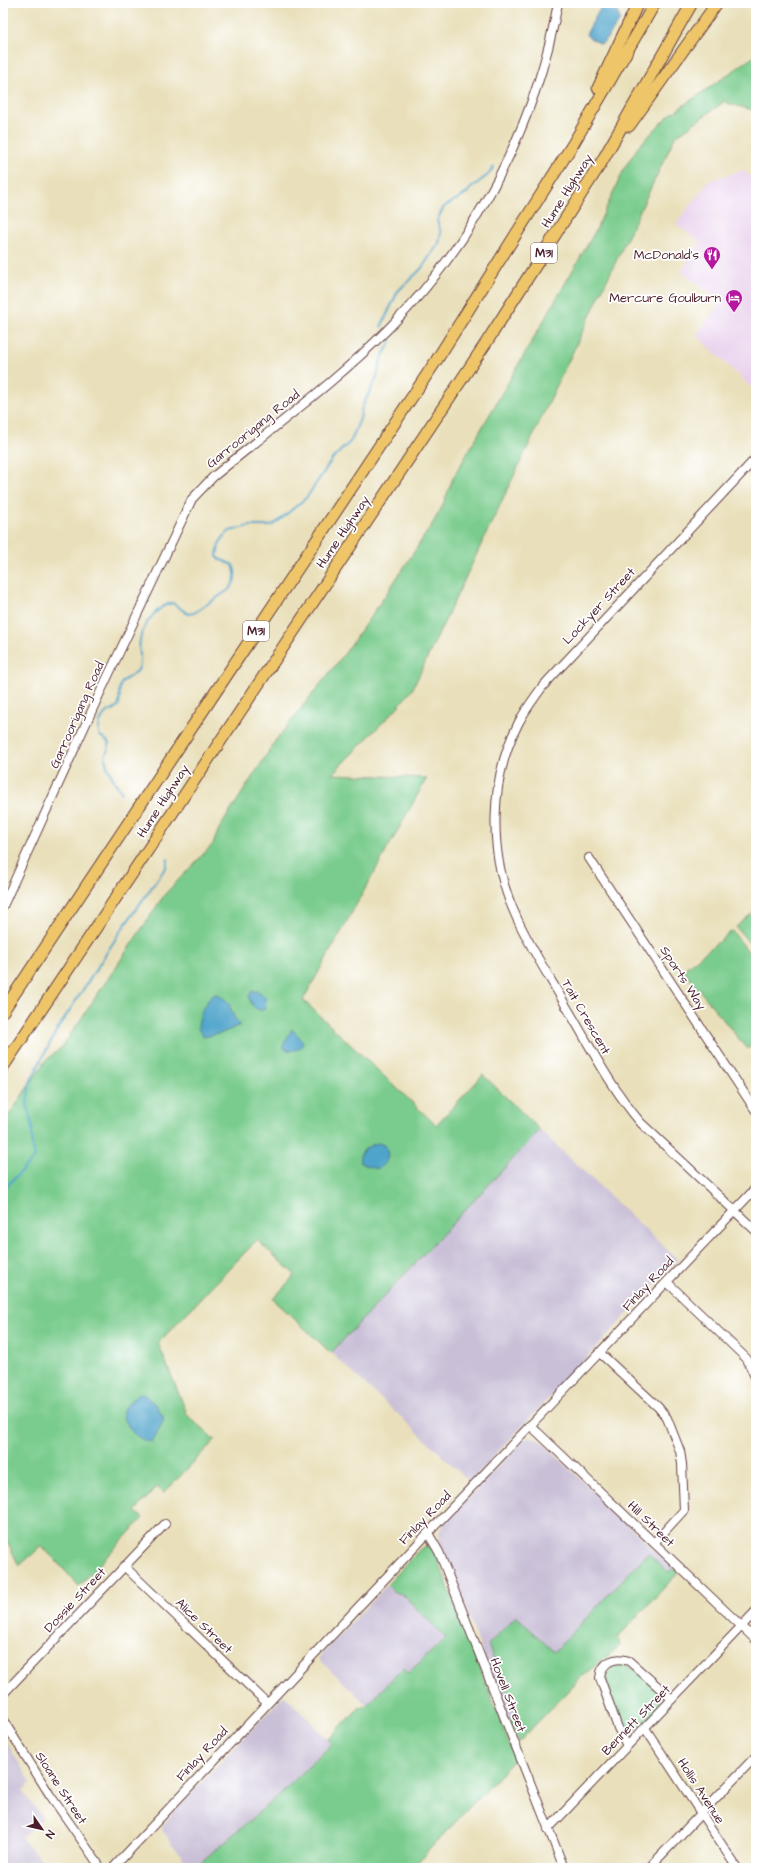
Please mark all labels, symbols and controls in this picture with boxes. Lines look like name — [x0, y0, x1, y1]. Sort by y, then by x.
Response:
street label: Hume Highway — [537, 151, 598, 232]
road number: M31 — [531, 243, 557, 263]
restaurant icon: McDonald's — [702, 245, 722, 270]
place label: McDonald's — [634, 246, 699, 264]
hotel icon: Mercure Goulburn — [724, 288, 744, 313]
place label: Mercure Goulburn — [609, 289, 721, 307]
street label: Garroorigang Road — [203, 386, 304, 473]
street label: Hume Highway — [312, 492, 375, 572]
street label: Lockyer Street — [559, 563, 641, 649]
road number: M31 — [243, 621, 269, 641]
street label: Garroorigang Road — [45, 658, 110, 772]
street label: Hume Highway — [133, 761, 194, 842]
street label: Sports Way — [655, 942, 710, 1014]
street label: Tait Crescent — [557, 976, 615, 1059]
street label: Finlay Road — [618, 1253, 679, 1316]
street label: Finlay Road — [395, 1487, 456, 1550]
street label: Hill Street — [623, 1497, 679, 1552]
street label: Dossie Street — [40, 1563, 110, 1637]
street label: Alice Street — [172, 1594, 237, 1658]
street label: Hovell Street — [486, 1655, 531, 1735]
street label: Bennett Street — [598, 1680, 675, 1759]
street label: Finlay Road — [172, 1723, 233, 1786]
street label: Sloane Street — [31, 1748, 92, 1828]
street label: Hollis Avenue — [673, 1755, 729, 1827]
north arrow — [22, 1809, 62, 1849]
text: N — [42, 1827, 58, 1841]

